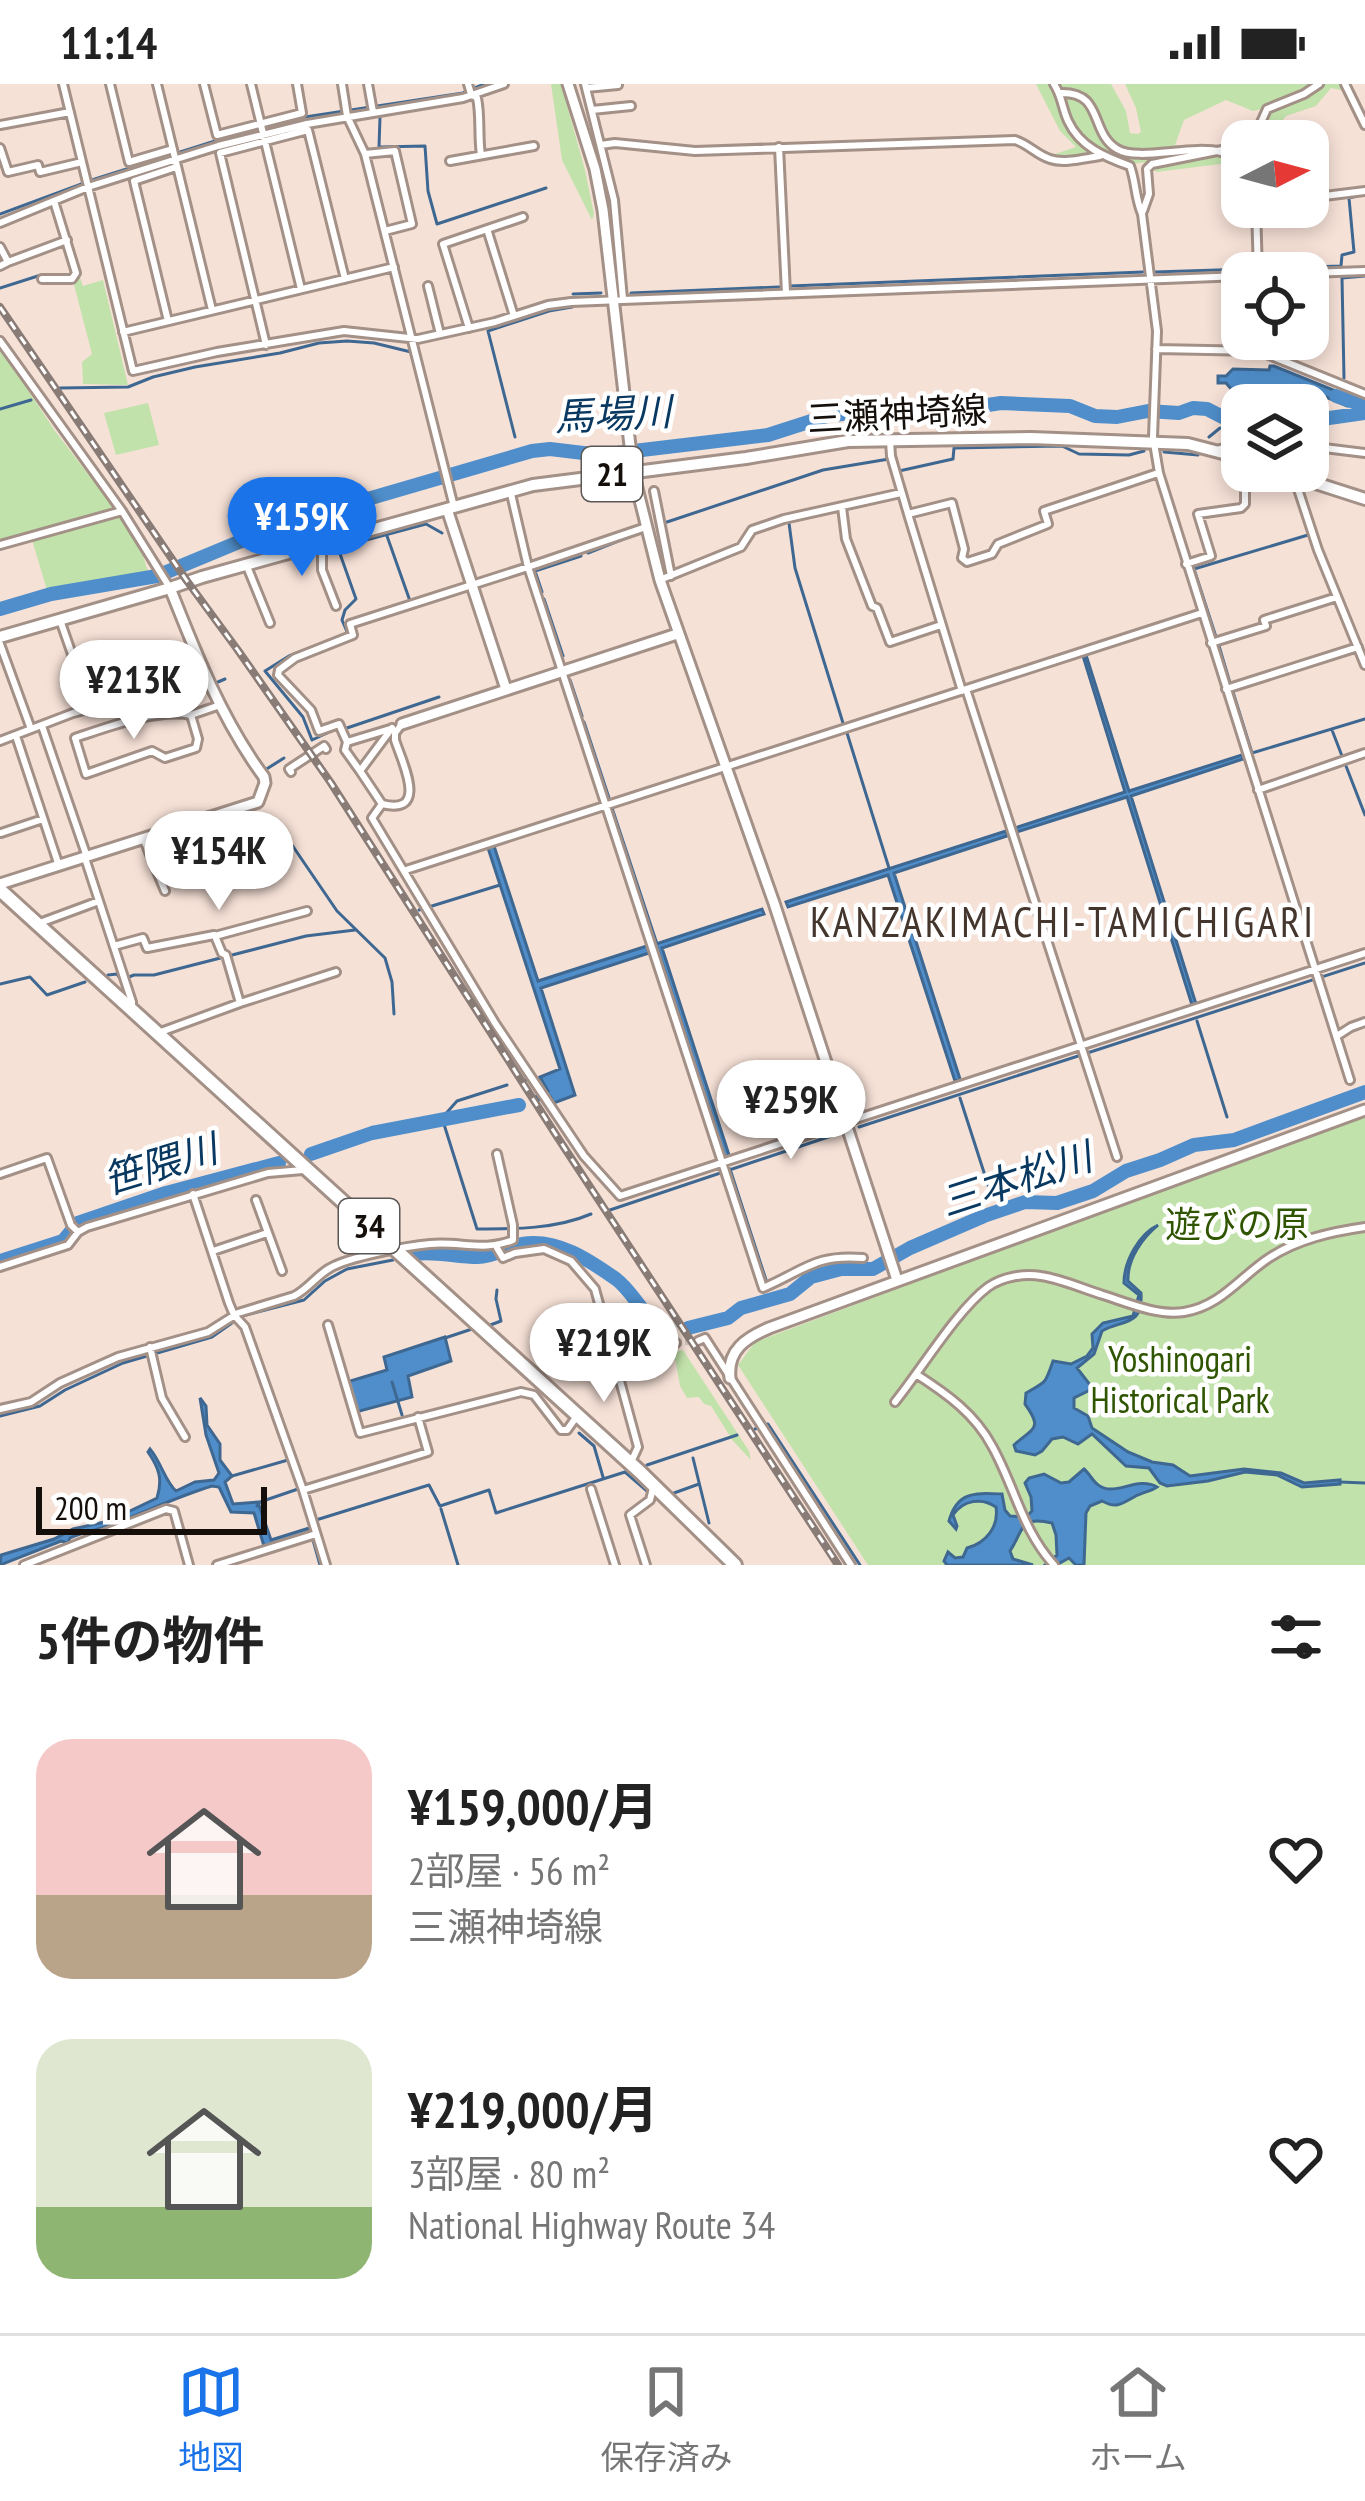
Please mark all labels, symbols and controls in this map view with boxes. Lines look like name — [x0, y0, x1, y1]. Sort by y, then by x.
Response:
text: 11:14 — [60, 13, 157, 71]
north arrow — [1221, 120, 1329, 228]
map controls — [1221, 120, 1329, 492]
button: locate — [1221, 252, 1329, 360]
button: layers — [1221, 384, 1329, 492]
water label: 馬場川 — [553, 385, 677, 442]
street label: 三瀬神埼線 — [806, 385, 988, 442]
road number: 21 — [582, 447, 642, 501]
pin: ¥159K — [218, 477, 386, 579]
text: ¥159K — [255, 490, 349, 541]
pin: ¥213K — [50, 640, 218, 742]
text: ¥213K — [87, 653, 181, 704]
pin: ¥154K — [135, 811, 303, 913]
text: ¥154K — [172, 824, 266, 875]
district label: KANZAKIMACHI-TAMICHIGARI — [810, 894, 1316, 949]
pin: ¥259K — [707, 1060, 875, 1162]
text: ¥259K — [744, 1073, 838, 1124]
water label: 笹隈川 — [96, 1121, 227, 1205]
water label: 三本松川 — [934, 1129, 1102, 1227]
road number: 34 — [339, 1199, 399, 1253]
park label: 遊びの原 — [1165, 1200, 1309, 1247]
pin: ¥219K — [520, 1303, 688, 1405]
text: ¥219K — [557, 1316, 651, 1367]
park label: Yoshinogari Historical Park — [1091, 1335, 1269, 1423]
scale bar — [36, 1481, 267, 1534]
text: 200 m — [54, 1486, 127, 1529]
icon: filters — [1263, 1604, 1329, 1670]
text: 5件の物件 — [36, 1607, 264, 1673]
text: ¥159,000/月 — [408, 1773, 658, 1839]
icon: home — [132, 1787, 276, 1931]
icon: heart — [1263, 1826, 1329, 1892]
text: 2部屋 · 56 m² — [408, 1845, 610, 1896]
text: 三瀬神埼線 — [408, 1901, 603, 1952]
text: ¥219,000/月 — [408, 2076, 658, 2142]
icon: home — [132, 2087, 276, 2231]
icon: heart — [1263, 2126, 1329, 2192]
text: 3部屋 · 80 m² — [408, 2148, 610, 2199]
text: National Highway Route 34 — [408, 2199, 775, 2250]
tab: 地図 — [178, 2359, 244, 2479]
tab: 保存済み — [600, 2359, 732, 2479]
tab: ホーム — [1089, 2359, 1187, 2479]

